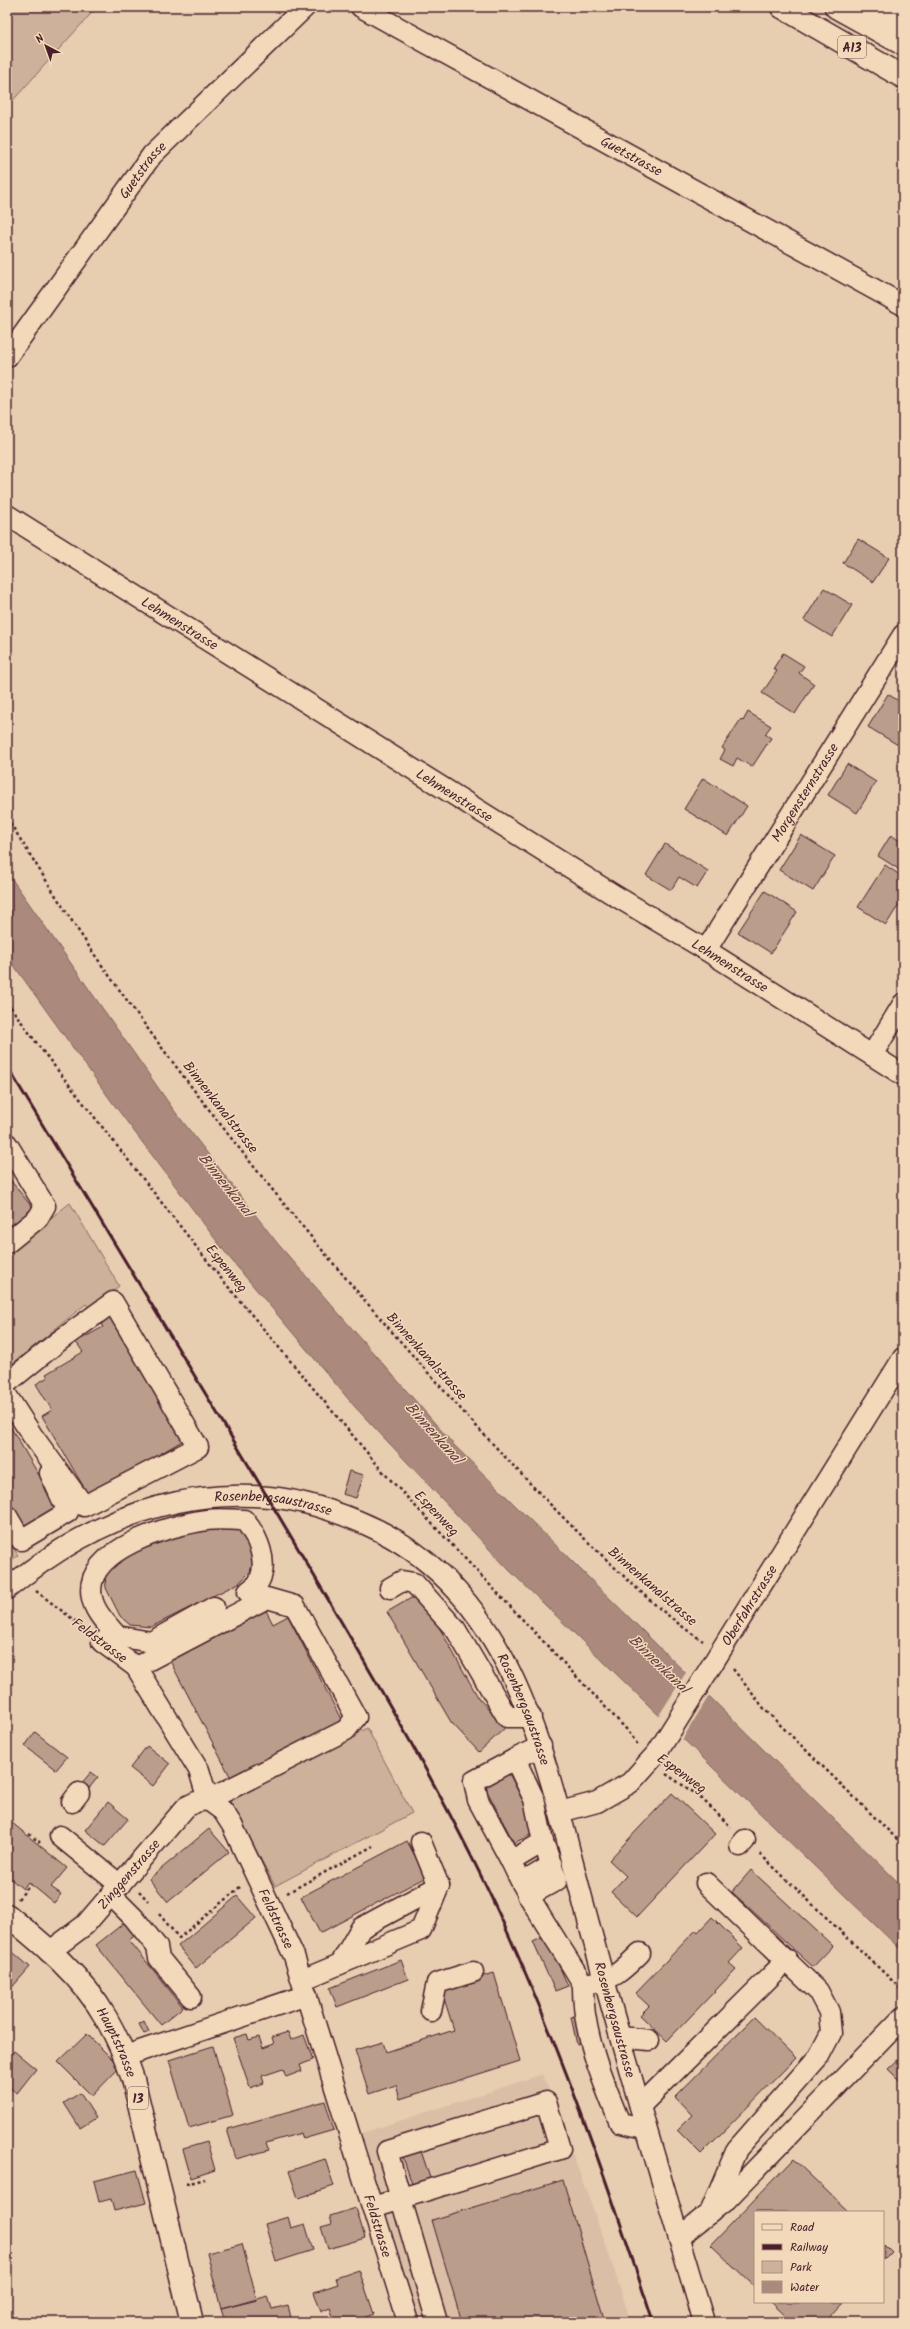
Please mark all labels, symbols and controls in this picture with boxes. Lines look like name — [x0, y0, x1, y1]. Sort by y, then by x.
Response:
north arrow — [26, 26, 66, 66]
text: N — [32, 30, 49, 48]
road number: A13 — [838, 36, 866, 58]
street label: Guetstrasse — [596, 131, 667, 183]
street label: Guetstrasse — [114, 136, 173, 204]
street label: Lehmenstrasse — [137, 592, 223, 657]
street label: Morgensternstrasse — [766, 738, 845, 847]
street label: Lehmenstrasse — [411, 764, 497, 829]
street label: Lehmenstrasse — [687, 934, 773, 999]
street label: Binnenkanalstrasse — [177, 1057, 264, 1159]
water label: Binnenkanal — [192, 1148, 261, 1226]
street label: Espenweg — [200, 1240, 253, 1298]
street label: Binnenkanalstrasse — [380, 1308, 472, 1406]
water label: Binnenkanal — [399, 1397, 470, 1473]
street label: Rosenbergsaustrasse — [213, 1486, 336, 1523]
street label: Espenweg — [409, 1486, 464, 1542]
street label: Binnenkanalstrasse — [603, 1542, 702, 1632]
street label: Oberfahrstrasse — [716, 1560, 784, 1650]
street label: Feldstrasse — [67, 1612, 132, 1670]
water label: Binnenkanal — [622, 1629, 697, 1702]
street label: Rosenbergsaustrasse — [491, 1649, 556, 1769]
street label: Espenweg — [652, 1748, 711, 1799]
street label: Zinggenstrasse — [93, 1834, 167, 1915]
street label: Feldstrasse — [252, 1885, 299, 1954]
street label: Rosenbergsaustrasse — [588, 1959, 641, 2081]
street label: Hauptstrasse — [90, 2003, 142, 2081]
road number: 13 — [128, 2087, 148, 2109]
street label: Feldstrasse — [357, 2192, 397, 2261]
legend — [754, 2211, 884, 2303]
text: Road — [790, 2218, 815, 2237]
text: Railway — [790, 2238, 828, 2257]
text: Park — [790, 2258, 812, 2277]
text: Water — [790, 2278, 820, 2297]

